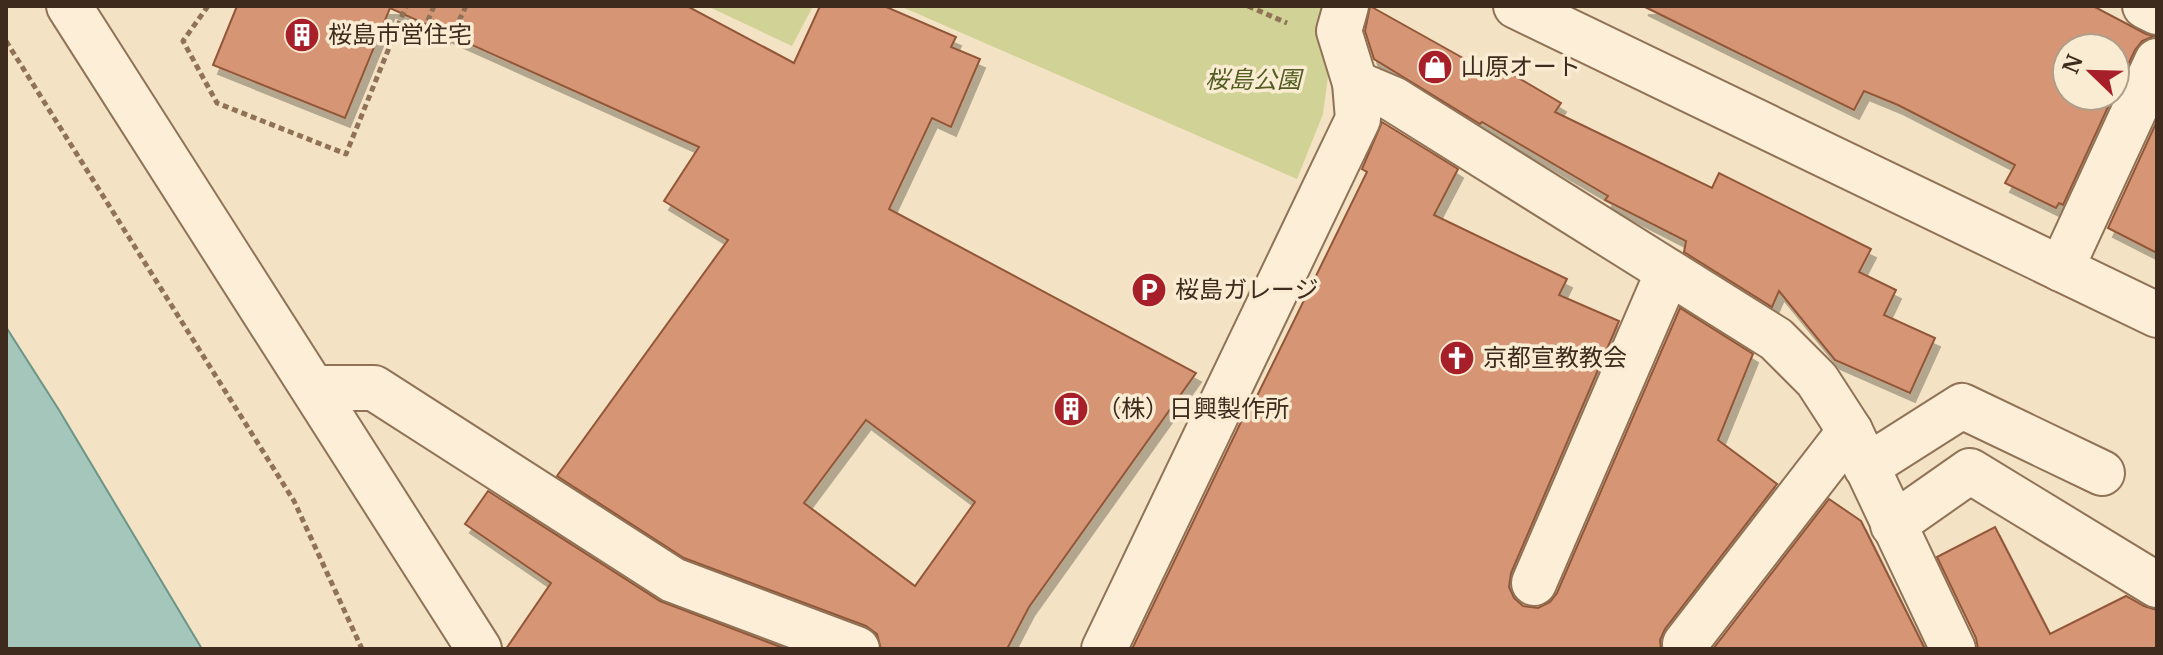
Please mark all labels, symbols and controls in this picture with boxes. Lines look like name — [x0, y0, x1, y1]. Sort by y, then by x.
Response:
building icon: 桜島市営住宅 — [283, 16, 321, 54]
place label: 桜島市営住宅 — [328, 19, 472, 50]
north arrow — [2051, 32, 2131, 112]
shop icon: 山原オート — [1416, 48, 1454, 86]
text: N — [2056, 50, 2089, 78]
place label: 山原オート — [1461, 51, 1581, 82]
park label: 桜島公園 — [1205, 64, 1304, 95]
parking icon: 桜島ガレージ — [1130, 271, 1168, 309]
place label: 桜島ガレージ — [1175, 274, 1319, 305]
church icon: 京都宣教教会 — [1438, 339, 1476, 377]
place label: 京都宣教教会 — [1483, 342, 1627, 373]
building icon: （株）日興製作所 — [1052, 390, 1090, 428]
place label: （株）日興製作所 — [1097, 393, 1289, 424]

